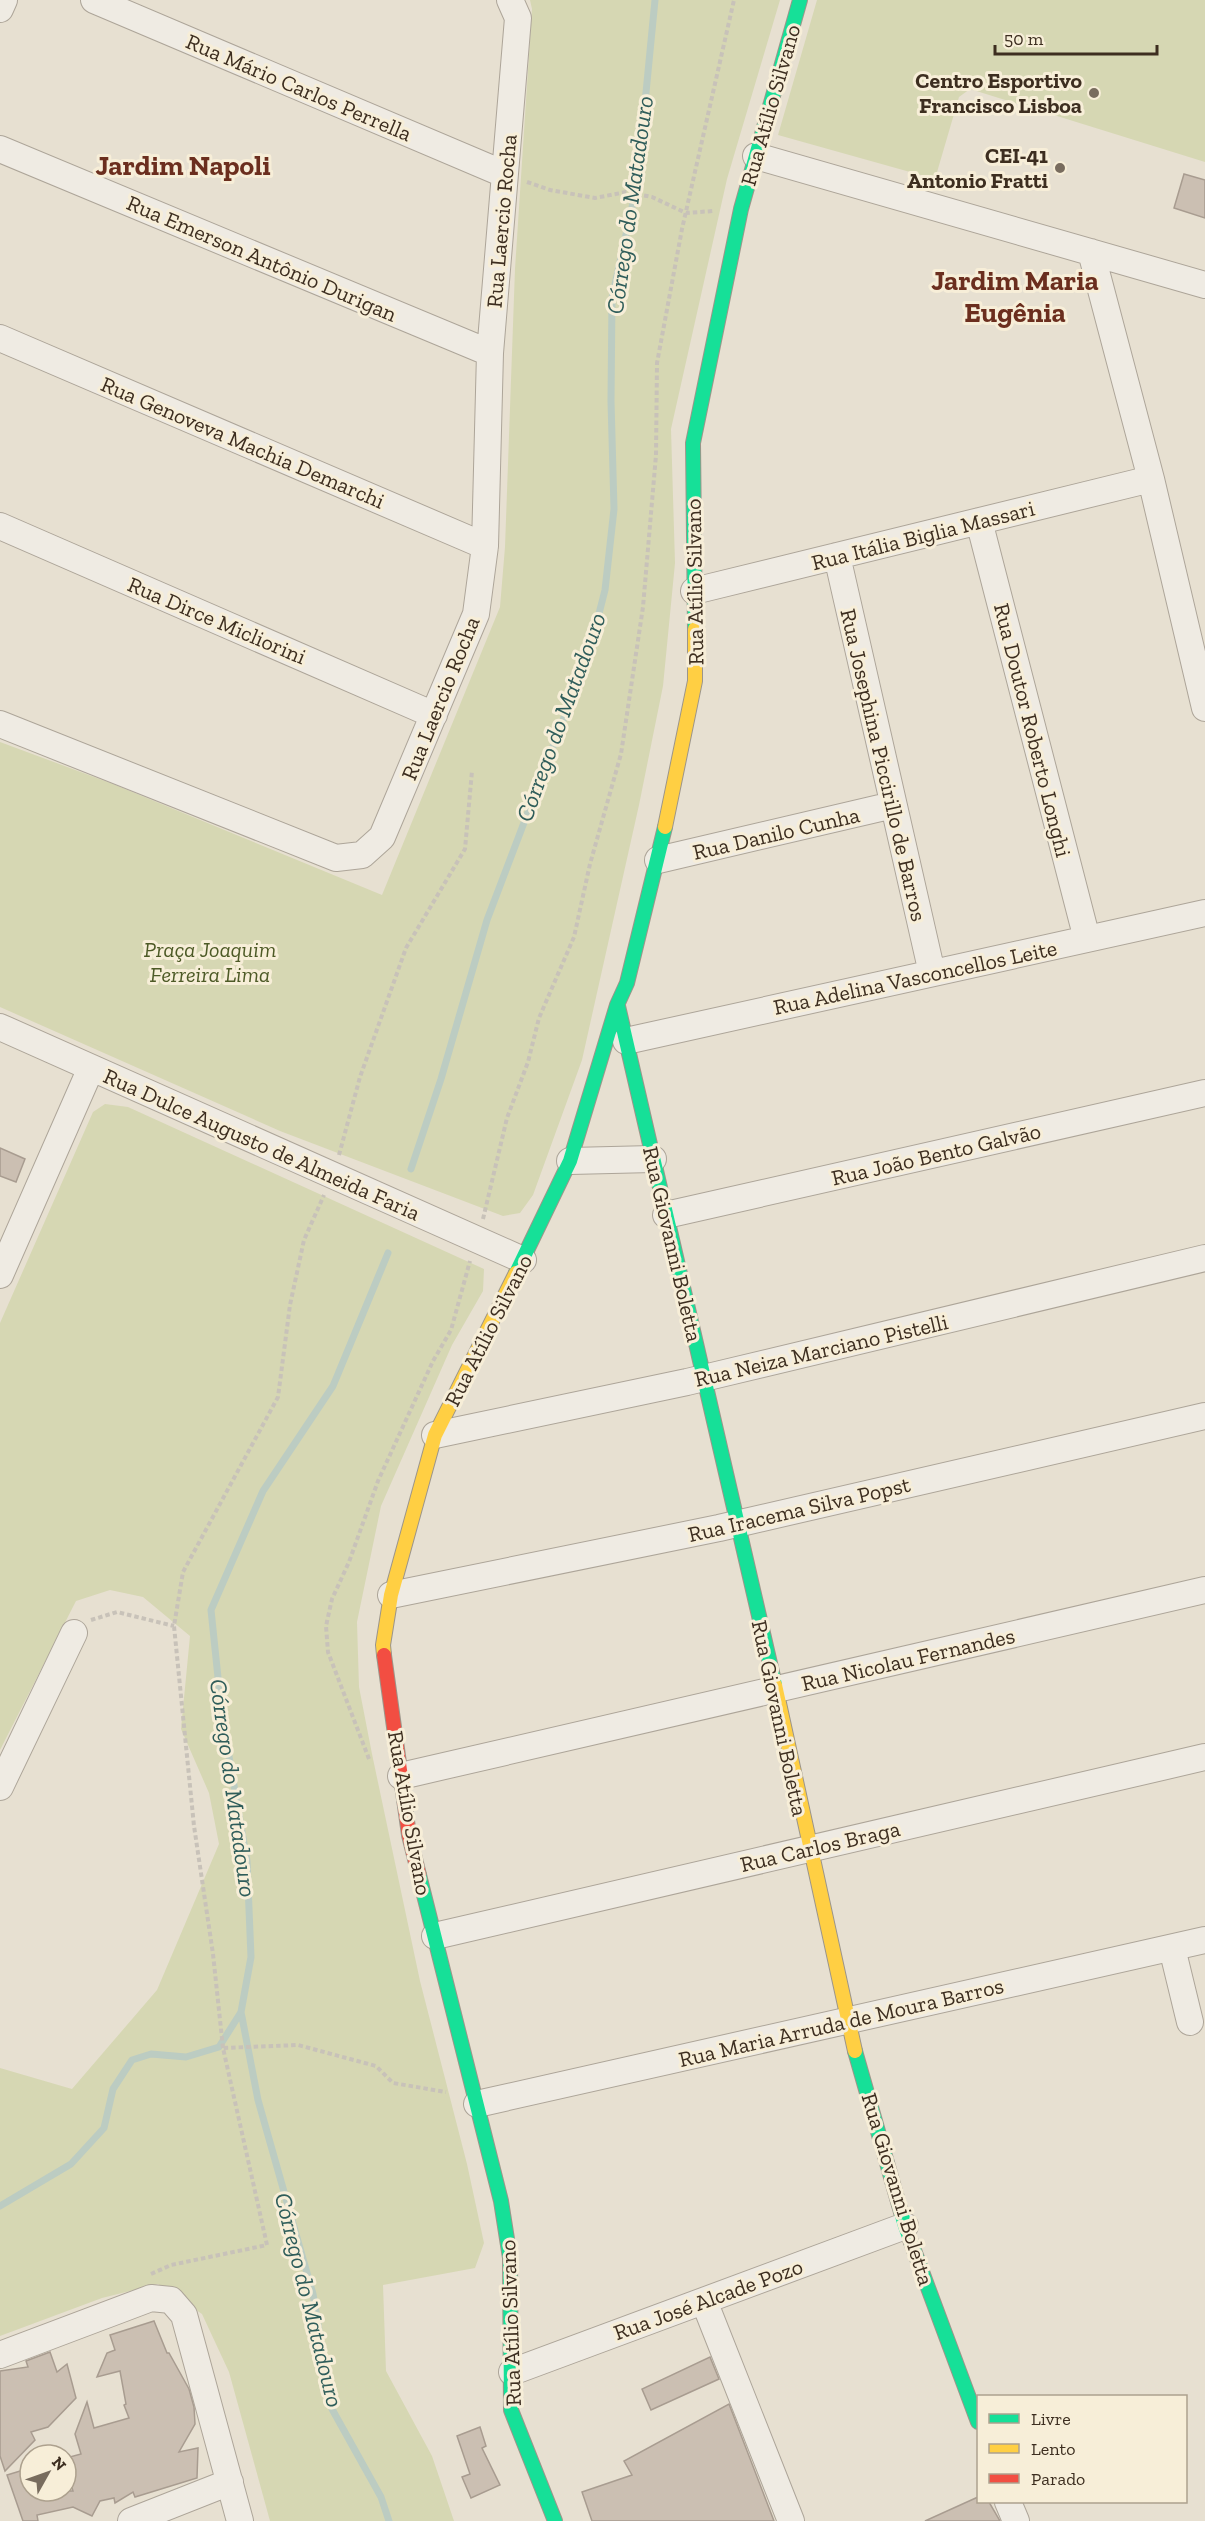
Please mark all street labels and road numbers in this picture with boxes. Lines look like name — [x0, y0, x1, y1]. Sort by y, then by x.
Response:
street label: Rua Atílio Silvano — [735, 21, 806, 189]
street label: Rua Mário Carlos Perrella — [182, 28, 416, 147]
street label: Rua Laercio Rocha — [480, 133, 523, 309]
street label: Rua Emerson Antônio Durigan — [123, 189, 401, 328]
street label: Rua Genoveva Machia Demarchi — [97, 370, 389, 515]
street label: Rua Itália Biglia Massari — [809, 495, 1037, 576]
street label: Rua Atílio Silvano — [680, 498, 709, 666]
street label: Rua Dirce Micliorini — [124, 571, 310, 670]
street label: Rua Doutor Roberto Longhi — [988, 600, 1077, 860]
street label: Rua Josephina Piccirillo de Barros — [834, 606, 933, 924]
street label: Rua Laercio Rocha — [395, 612, 486, 784]
street label: Rua Danilo Cunha — [690, 801, 863, 866]
street label: Rua Adelina Vasconcellos Leite — [771, 934, 1059, 1021]
street label: Rua Dulce Augusto de Almeida Faria — [99, 1062, 425, 1227]
street label: Rua João Bento Galvão — [829, 1117, 1043, 1192]
street label: Rua Giovanni Boletta — [637, 1144, 708, 1345]
street label: Rua Atílio Silvano — [439, 1250, 538, 1411]
street label: Rua Neiza Marciano Pistelli — [692, 1308, 950, 1393]
street label: Rua Iracema Silva Popst — [685, 1471, 914, 1548]
street label: Rua Giovanni Boletta — [746, 1618, 814, 1819]
street label: Rua Nicolau Fernandes — [799, 1622, 1017, 1697]
street label: Rua Atílio Silvano — [382, 1729, 437, 1897]
street label: Rua Carlos Braga — [738, 1815, 903, 1878]
street label: Rua Maria Arruda de Moura Barros — [676, 1972, 1006, 2073]
street label: Rua Giovanni Boletta — [855, 2090, 940, 2289]
street label: Rua Atílio Silvano — [494, 2239, 527, 2407]
street label: Rua José Alcade Pozo — [610, 2253, 806, 2346]

